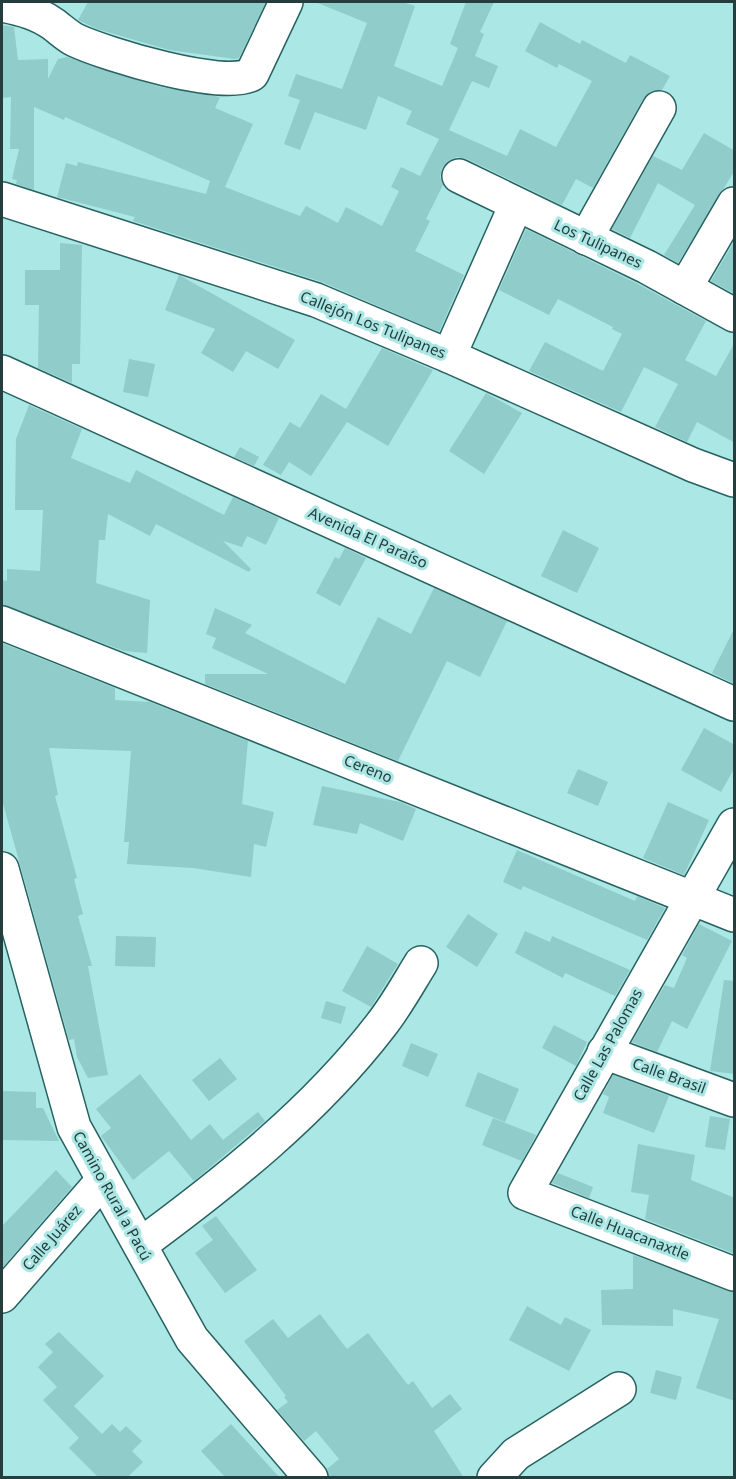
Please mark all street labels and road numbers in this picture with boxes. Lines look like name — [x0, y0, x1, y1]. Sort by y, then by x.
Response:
street label: Los Tulipanes — [551, 214, 646, 272]
street label: Callejón Los Tulipanes — [298, 286, 449, 362]
street label: Avenida El Paraíso — [306, 502, 431, 572]
street label: Cereno — [341, 749, 396, 787]
street label: Calle Las Palomas — [568, 985, 646, 1104]
street label: Calle Brasil — [630, 1052, 709, 1098]
street label: Camino Rural a Pacú — [69, 1127, 157, 1264]
street label: Calle Juárez — [17, 1200, 85, 1274]
street label: Calle Huacanaxtle — [568, 1200, 693, 1264]

